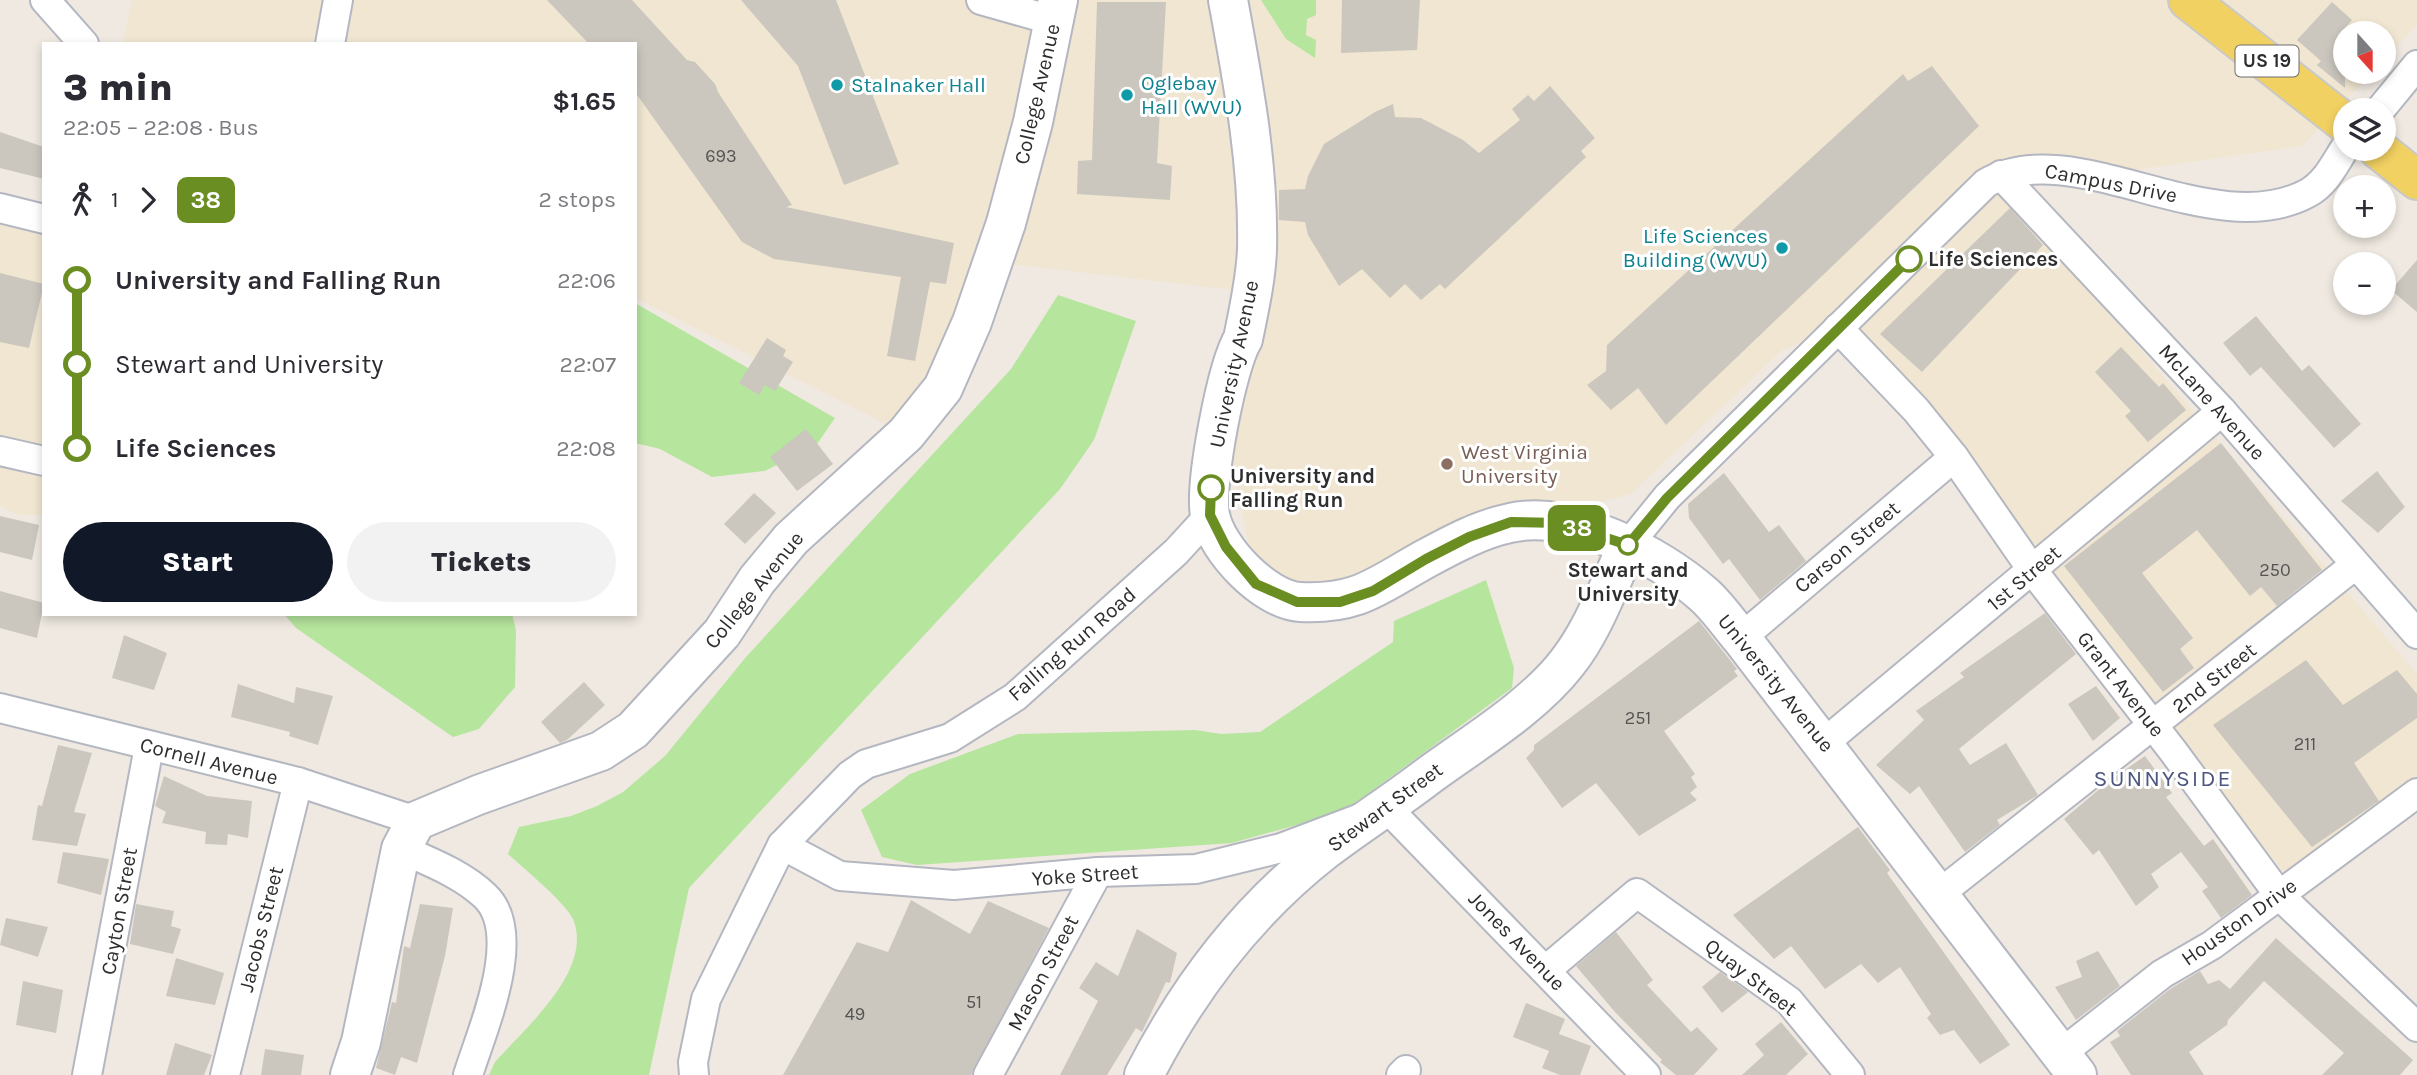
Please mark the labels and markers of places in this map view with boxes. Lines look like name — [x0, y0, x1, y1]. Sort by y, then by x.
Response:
place label: Oglebay Hall (WVU) — [1141, 71, 1243, 119]
place label: Stalnaker Hall — [851, 73, 986, 97]
marker: Stalnaker Hall — [829, 77, 845, 93]
marker: Oglebay Hall (WVU) — [1119, 87, 1135, 103]
place label: Life Sciences Building (WVU) — [1623, 224, 1768, 272]
marker: Life Sciences Building (WVU) — [1774, 240, 1790, 256]
marker: Life Sciences — [1896, 246, 1922, 272]
place label: Life Sciences — [1928, 247, 2058, 271]
place label: West Virginia University — [1461, 440, 1588, 488]
marker: West Virginia University — [1439, 456, 1455, 472]
place label: University and Falling Run — [1230, 464, 1375, 512]
marker: University and Falling Run — [1198, 475, 1224, 501]
marker: Stewart and University — [1618, 535, 1638, 555]
place label: Stewart and University — [1567, 558, 1689, 606]

